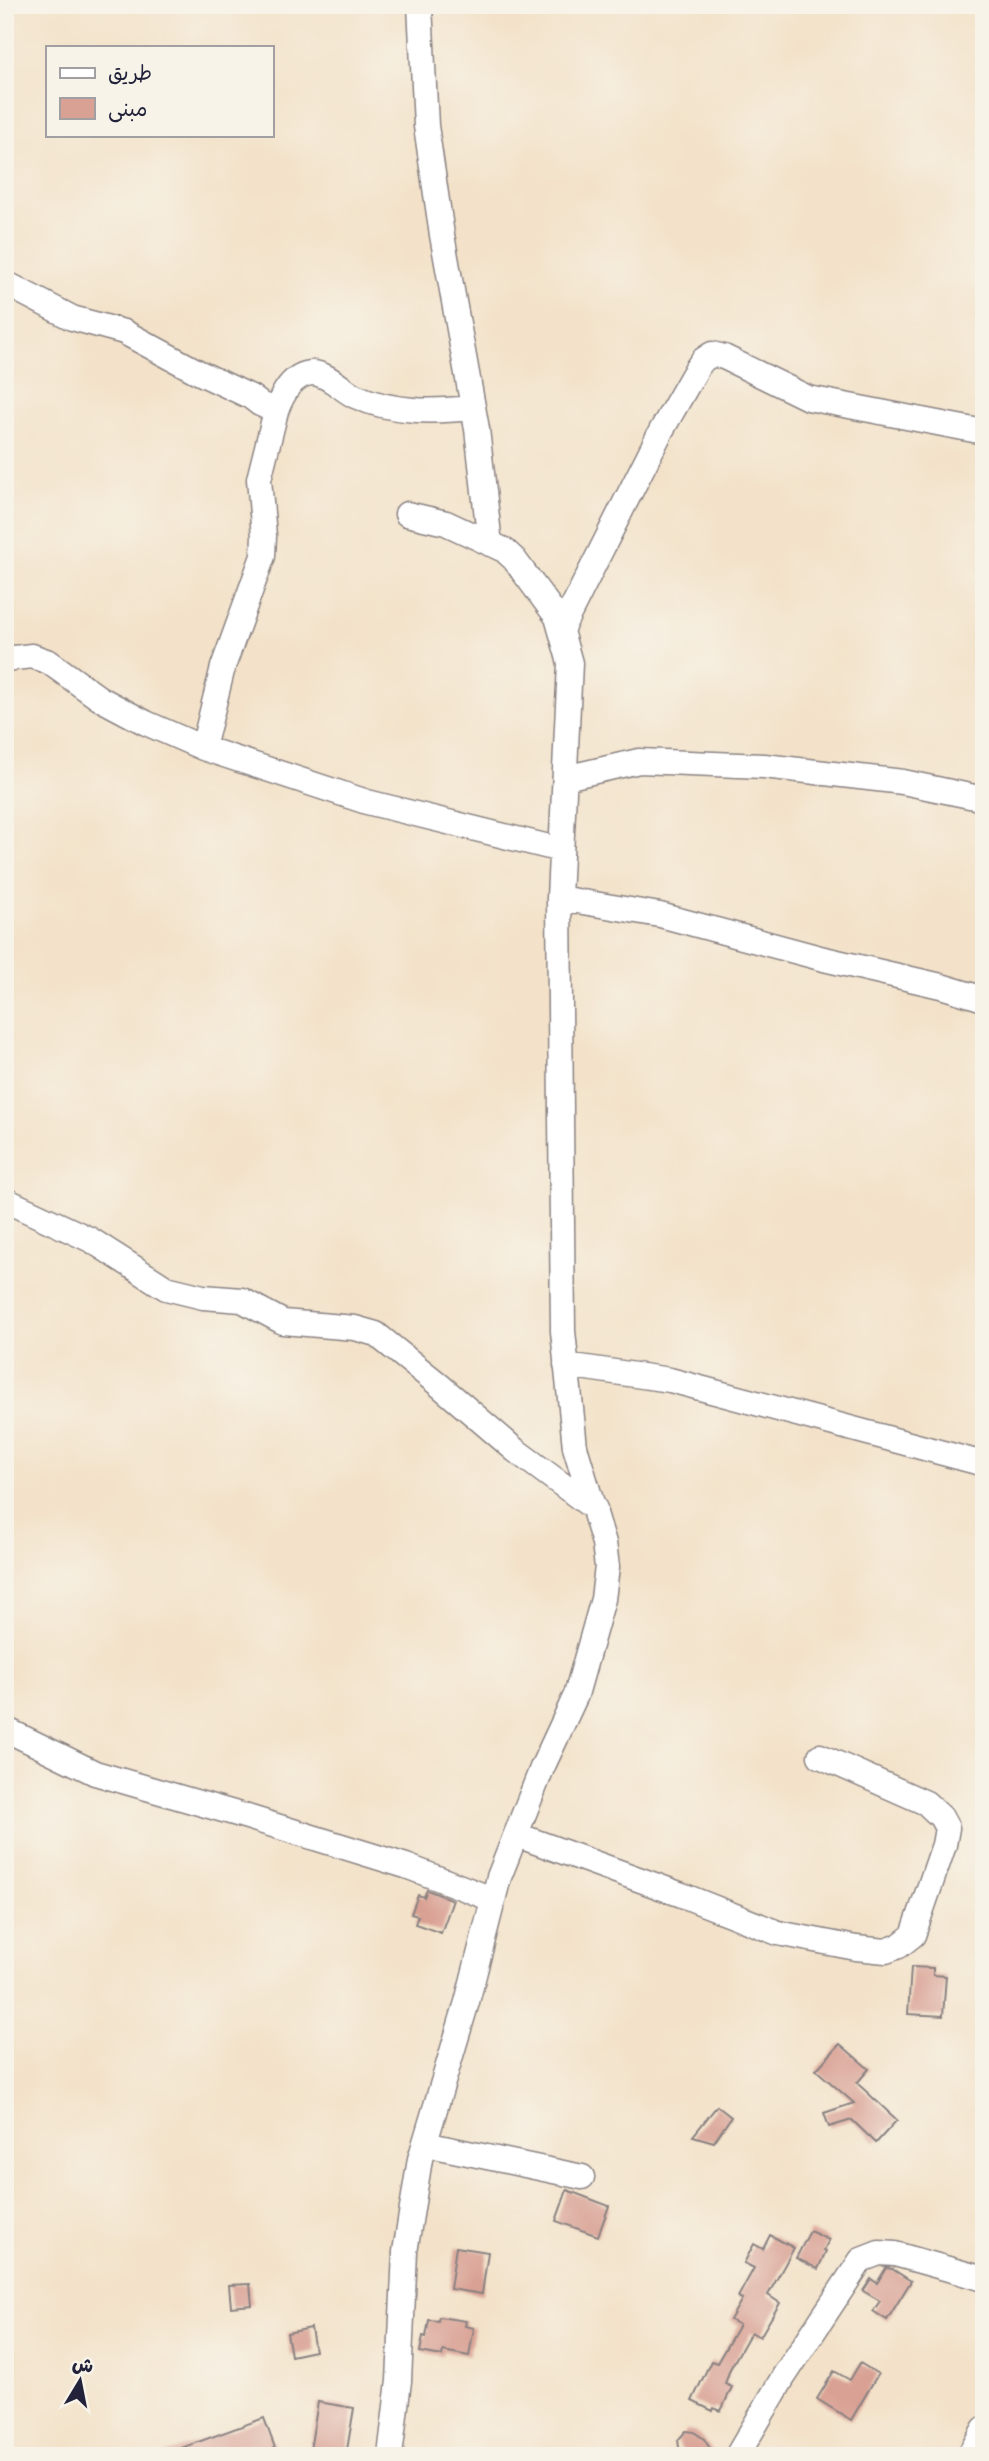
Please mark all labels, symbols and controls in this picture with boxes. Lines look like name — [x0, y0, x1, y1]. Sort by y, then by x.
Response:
legend — [46, 46, 273, 136]
text: طريق — [108, 61, 152, 91]
text: مبنى — [108, 97, 147, 127]
north arrow — [46, 2346, 116, 2416]
text: ش — [70, 2353, 95, 2383]

